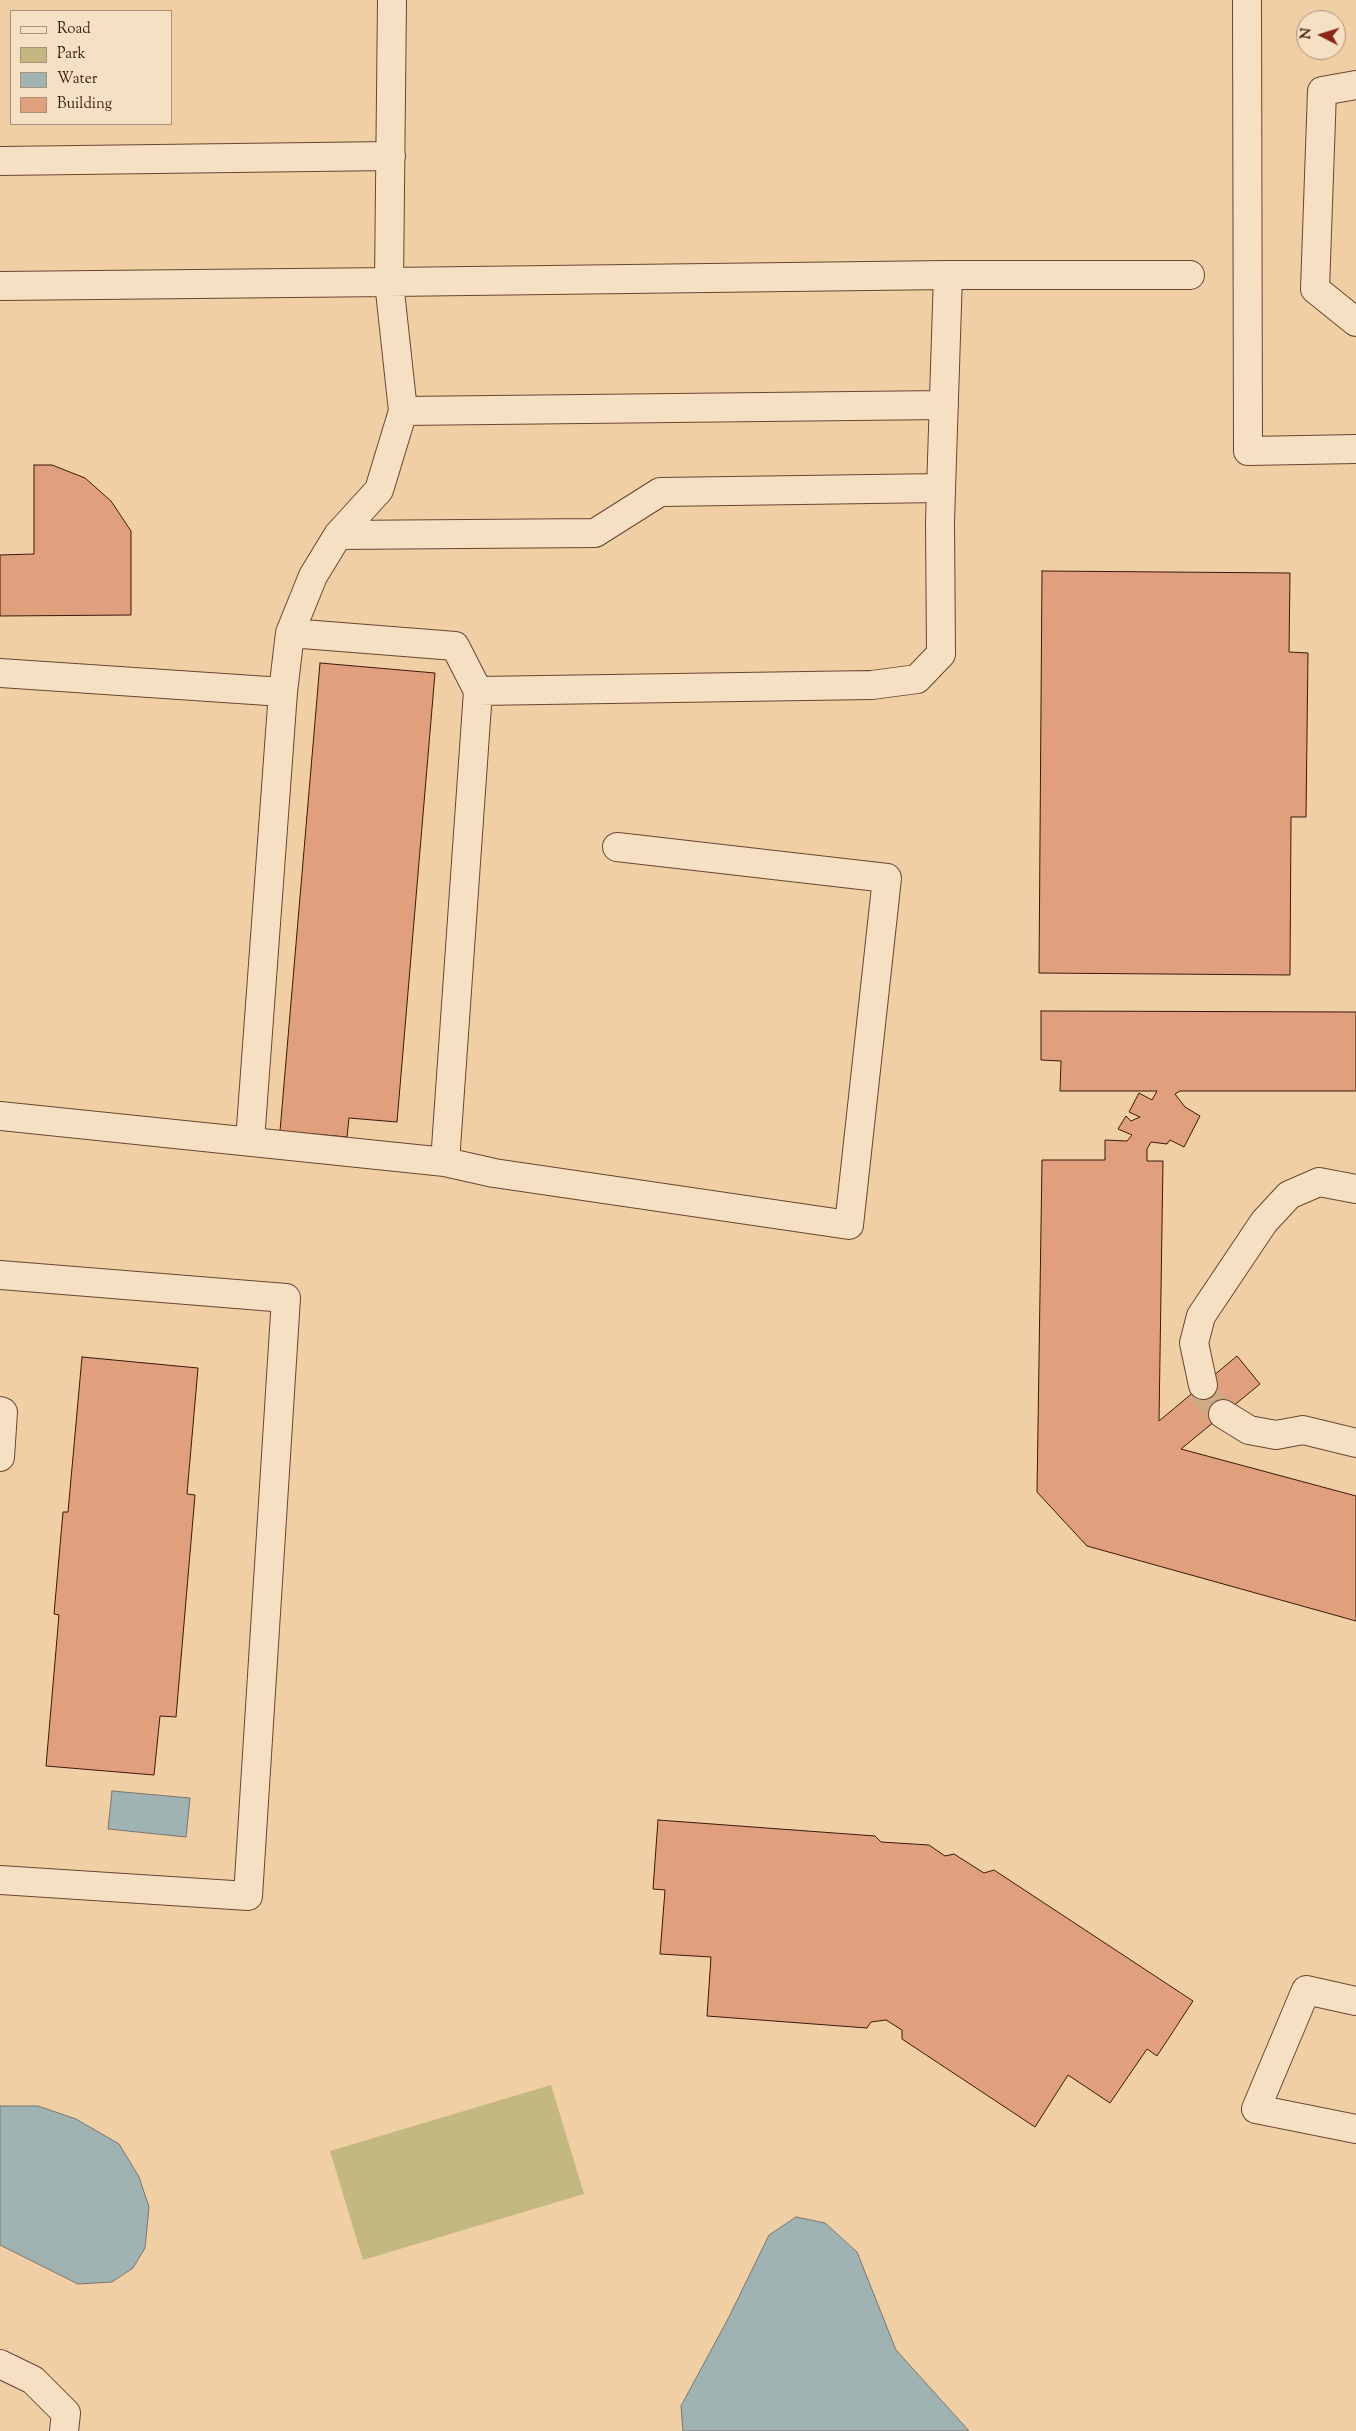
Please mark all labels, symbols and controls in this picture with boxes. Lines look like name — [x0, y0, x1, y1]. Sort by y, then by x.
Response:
legend — [10, 10, 172, 125]
north arrow — [1296, 10, 1346, 60]
text: Road — [57, 19, 91, 40]
text: N — [1297, 27, 1318, 40]
text: Park — [57, 44, 86, 65]
text: Water — [57, 69, 97, 90]
text: Building — [57, 94, 112, 115]

